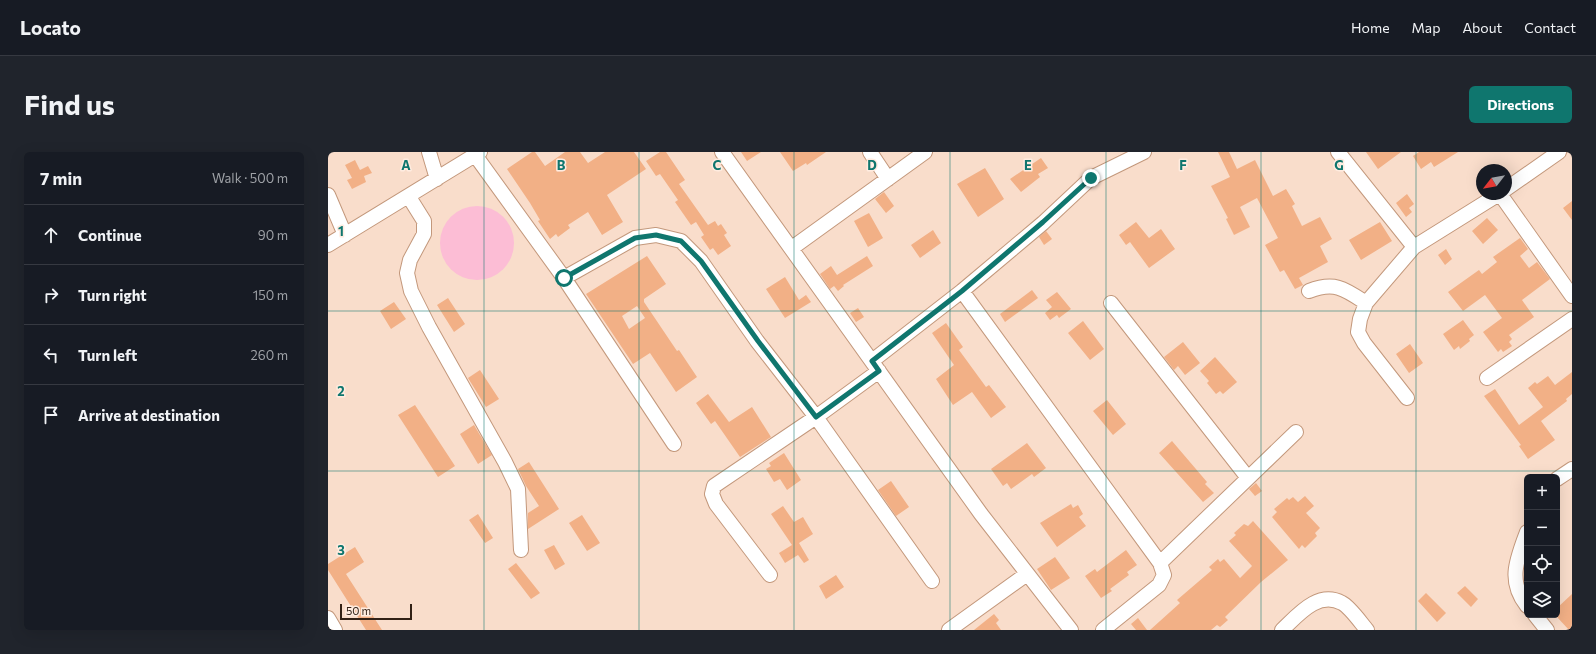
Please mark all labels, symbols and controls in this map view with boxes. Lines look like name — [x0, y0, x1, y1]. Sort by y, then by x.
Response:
text: Locato — [20, 16, 81, 39]
text: Home — [1351, 19, 1390, 36]
text: Map — [1412, 19, 1440, 36]
text: About — [1462, 19, 1502, 36]
text: Contact — [1524, 19, 1576, 36]
button: Directions — [1469, 86, 1572, 123]
text: Find us — [24, 87, 115, 121]
text: A — [401, 157, 411, 173]
text: B — [557, 157, 566, 173]
text: C — [713, 157, 722, 173]
text: D — [867, 157, 877, 173]
text: E — [1024, 157, 1032, 173]
text: F — [1179, 157, 1187, 173]
text: G — [1334, 157, 1344, 173]
north arrow — [1476, 164, 1512, 200]
text: 7 min — [40, 168, 82, 189]
route end — [1082, 169, 1100, 187]
text: Walk · 500 m — [212, 170, 288, 186]
text: 1 — [338, 223, 344, 239]
icon: ahead — [40, 224, 62, 246]
text: Continue — [78, 226, 142, 244]
text: 90 m — [258, 227, 288, 243]
route start — [555, 269, 573, 287]
icon: right — [40, 284, 62, 306]
text: Turn right — [78, 286, 147, 304]
text: 150 m — [253, 287, 288, 303]
icon: left — [40, 344, 62, 366]
text: Turn left — [78, 346, 137, 364]
text: 260 m — [251, 347, 288, 363]
text: 2 — [337, 383, 345, 399]
icon: arrive — [40, 404, 62, 426]
text: Arrive at destination — [78, 406, 220, 424]
map controls — [1524, 474, 1560, 618]
button: + — [1524, 474, 1560, 510]
button: − — [1524, 510, 1560, 546]
text: 3 — [337, 542, 345, 558]
button: locate — [1524, 546, 1560, 582]
button: layers — [1524, 582, 1560, 618]
scale bar — [340, 602, 412, 621]
text: 50 m — [346, 604, 371, 617]

